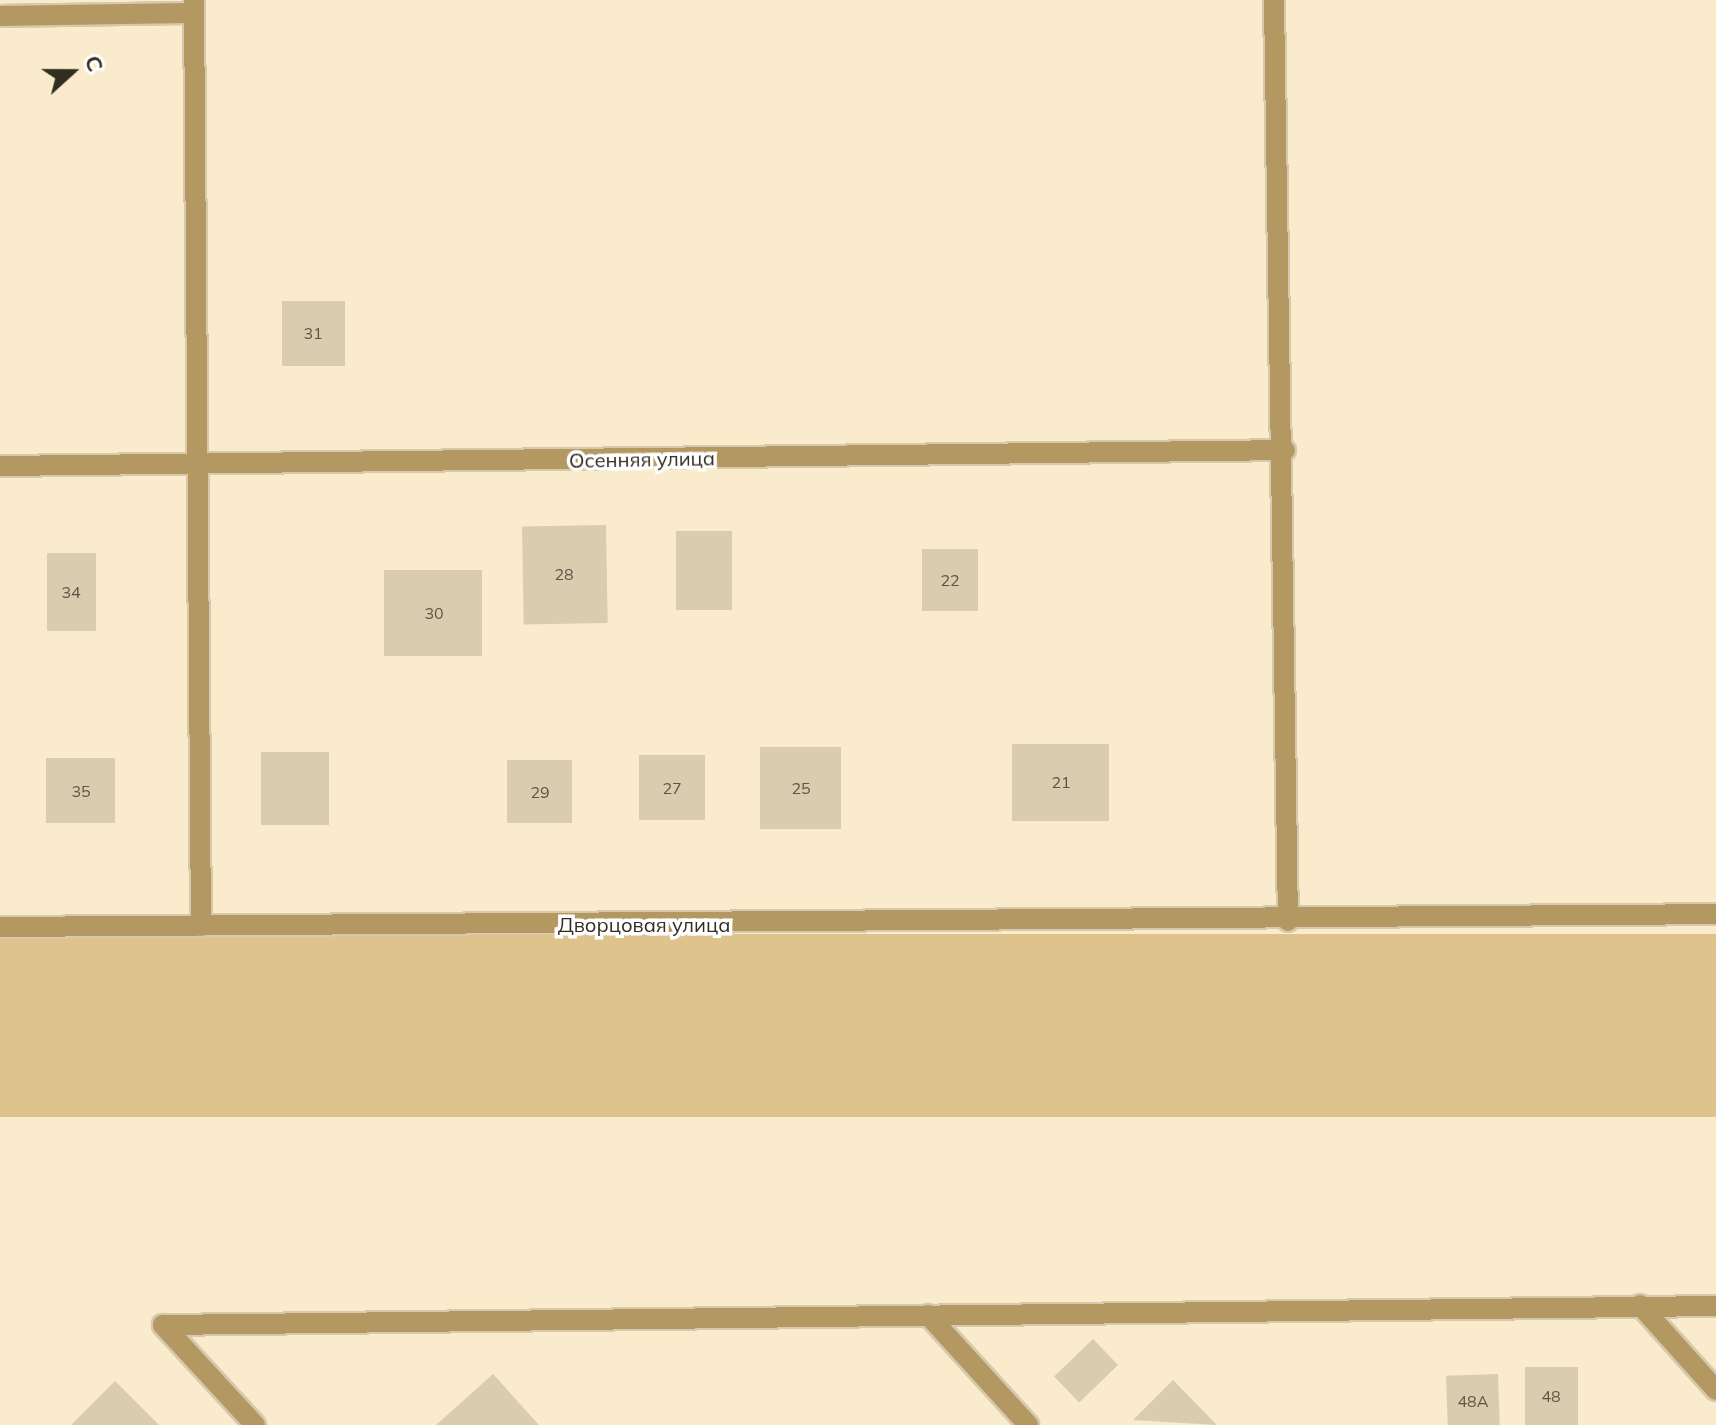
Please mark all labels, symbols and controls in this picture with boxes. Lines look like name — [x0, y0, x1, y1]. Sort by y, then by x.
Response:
north arrow — [32, 32, 112, 112]
text: С — [79, 51, 110, 75]
house number: 31 — [303, 323, 323, 343]
street label: Осенняя улица — [569, 446, 715, 472]
house number: 28 — [554, 564, 574, 584]
house number: 22 — [940, 570, 960, 590]
house number: 34 — [61, 582, 81, 602]
house number: 30 — [424, 603, 444, 623]
house number: 21 — [1051, 772, 1071, 792]
house number: 27 — [662, 778, 682, 798]
house number: 25 — [791, 778, 811, 798]
house number: 35 — [71, 781, 91, 801]
house number: 29 — [530, 782, 550, 802]
street label: Дворцовая улица — [558, 912, 730, 936]
house number: 48 — [1541, 1386, 1561, 1406]
house number: 48А — [1458, 1391, 1488, 1411]

